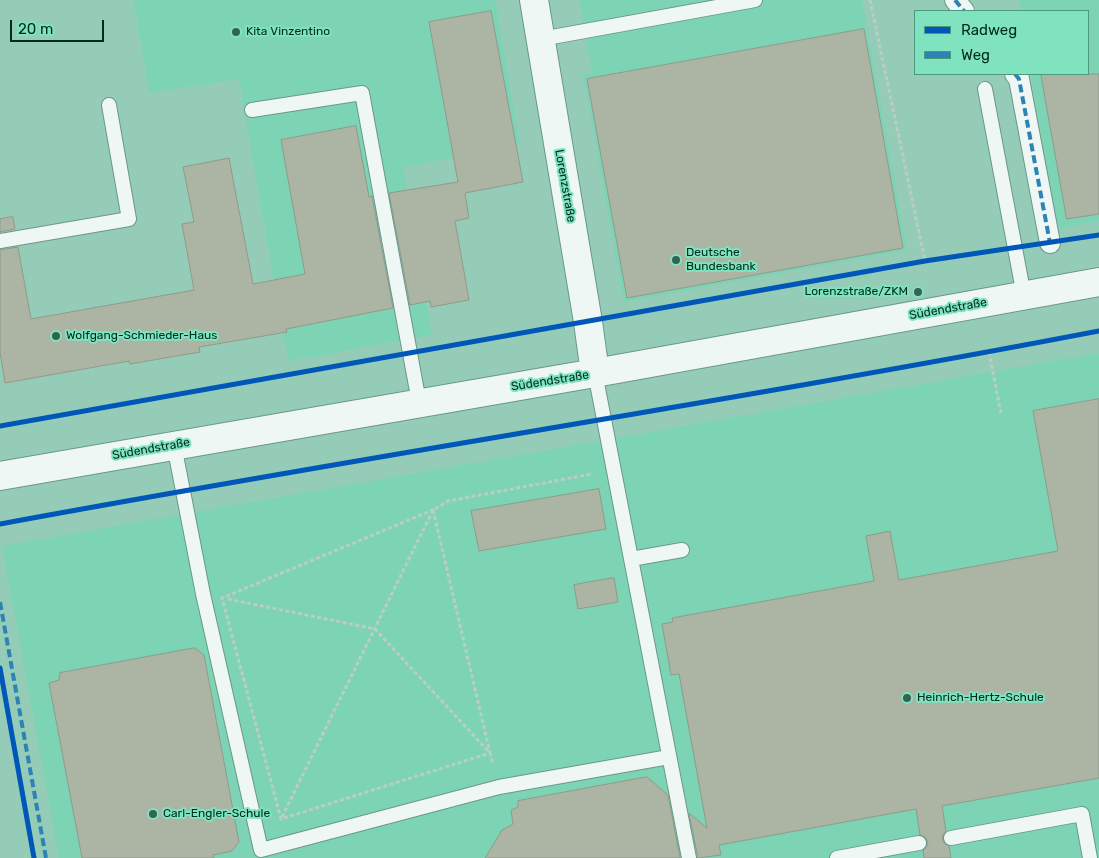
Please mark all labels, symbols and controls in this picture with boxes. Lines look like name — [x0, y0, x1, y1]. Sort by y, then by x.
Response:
scale bar — [12, 10, 106, 42]
legend — [914, 10, 1089, 75]
text: 20 m — [18, 20, 53, 38]
text: Radweg — [961, 21, 1017, 39]
place label: Kita Vinzentino — [246, 25, 330, 39]
marker: Kita Vinzentino — [230, 26, 242, 38]
text: Weg — [961, 46, 990, 64]
street label: Lorenzstraße — [552, 148, 578, 224]
place label: Deutsche Bundesbank — [686, 246, 756, 274]
marker: Deutsche Bundesbank — [670, 254, 682, 266]
place label: Lorenzstraße/ZKM — [805, 285, 908, 299]
marker: Lorenzstraße/ZKM — [912, 286, 924, 298]
street label: Südendstraße — [908, 295, 988, 323]
place label: Wolfgang-Schmieder-Haus — [66, 329, 217, 343]
marker: Wolfgang-Schmieder-Haus — [50, 330, 62, 342]
street label: Südendstraße — [510, 368, 590, 394]
street label: Südendstraße — [111, 435, 191, 463]
place label: Heinrich-Hertz-Schule — [917, 691, 1044, 705]
marker: Heinrich-Hertz-Schule — [901, 692, 913, 704]
place label: Carl-Engler-Schule — [163, 807, 270, 821]
marker: Carl-Engler-Schule — [147, 808, 159, 820]

